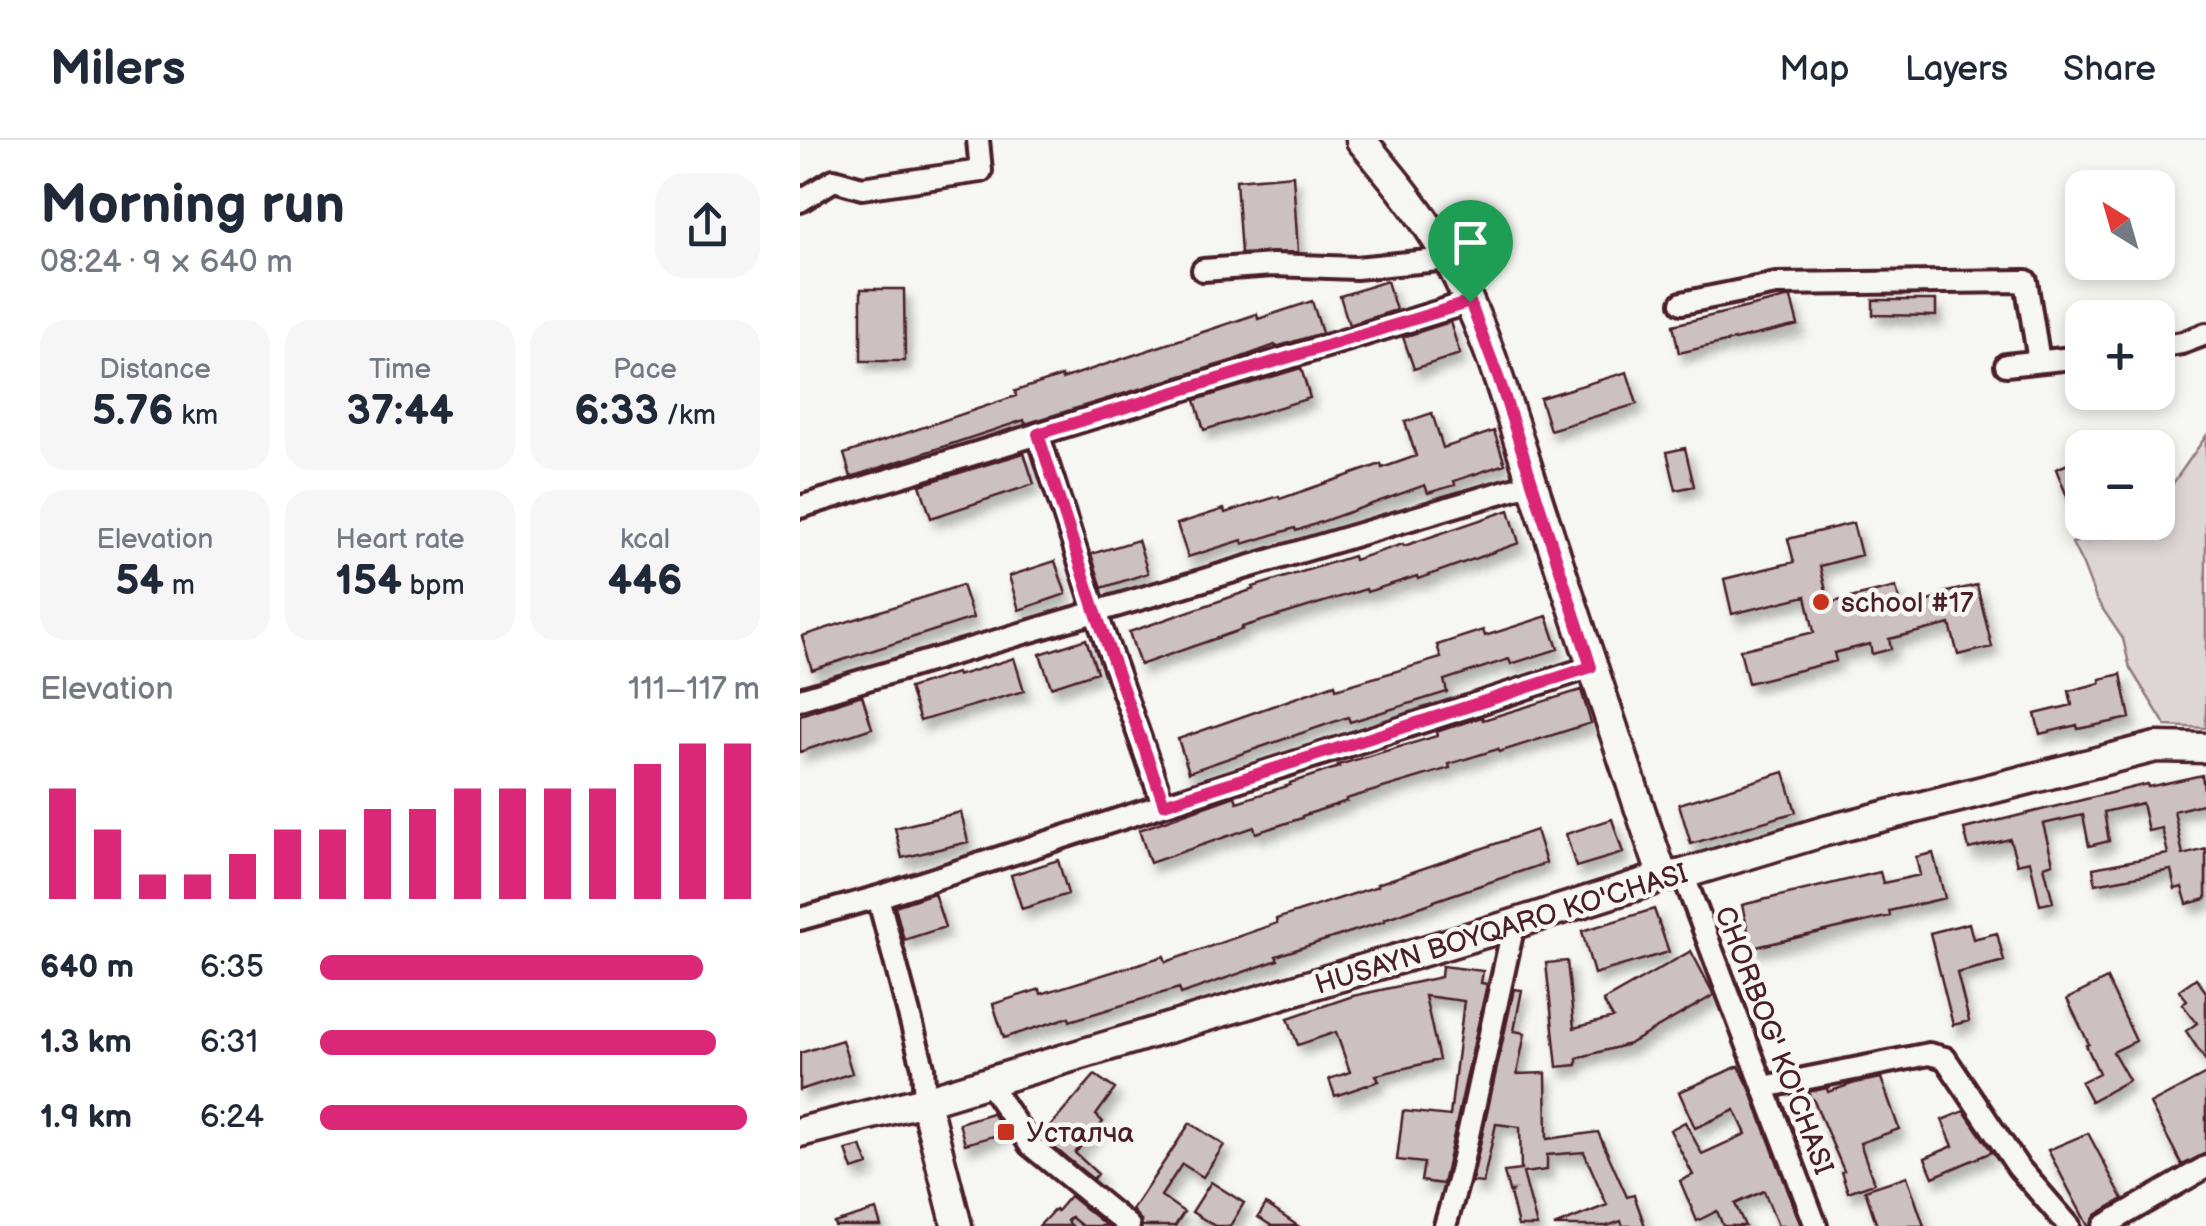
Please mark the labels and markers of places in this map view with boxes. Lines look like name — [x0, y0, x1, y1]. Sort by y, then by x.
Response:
pin — [1428, 200, 1513, 303]
place label: school #17 — [1841, 587, 1974, 620]
marker: school #17 — [1810, 591, 1832, 613]
place label: Усталча — [1026, 1117, 1134, 1150]
marker: Усталча — [995, 1121, 1017, 1143]

